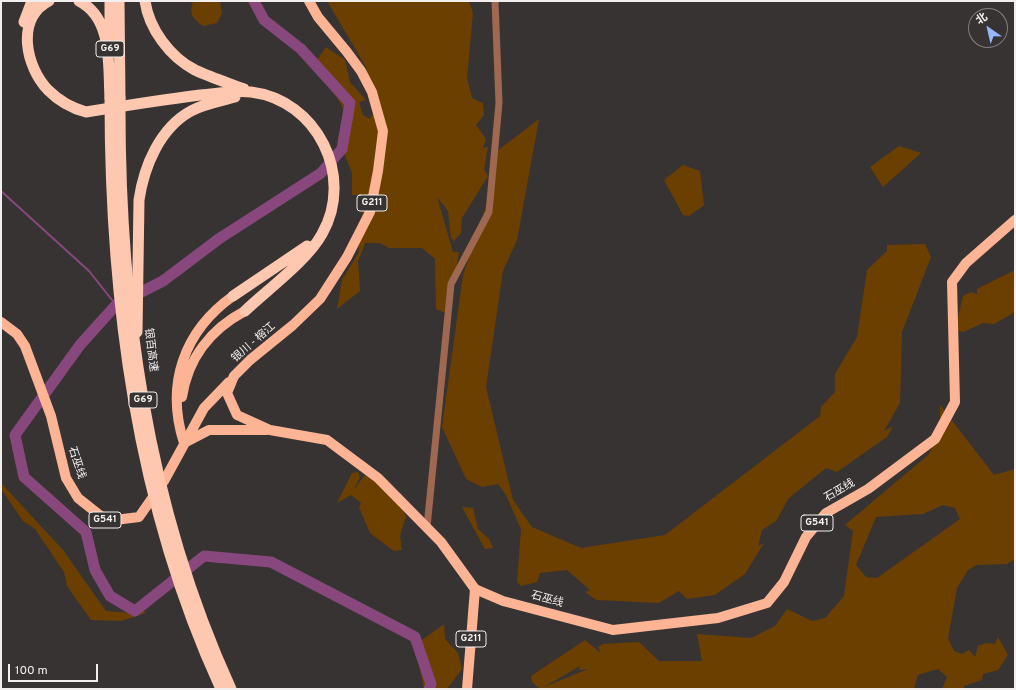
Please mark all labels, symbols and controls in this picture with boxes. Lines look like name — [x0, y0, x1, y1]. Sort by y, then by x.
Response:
north arrow — [968, 8, 1008, 48]
text: 北 — [973, 10, 990, 28]
road number: G69 — [96, 41, 124, 57]
road number: G211 — [357, 195, 387, 211]
street label: 银川 - 榕江 — [229, 320, 279, 366]
street label: 银百高速 — [141, 327, 159, 373]
road number: G69 — [129, 392, 157, 408]
street label: 石巫线 — [65, 445, 87, 481]
street label: 石巫线 — [822, 477, 858, 505]
road number: G541 — [89, 512, 121, 528]
road number: G541 — [801, 515, 833, 531]
street label: 石巫线 — [529, 589, 565, 611]
road number: G211 — [456, 631, 486, 647]
scale bar — [10, 656, 100, 682]
text: 100 m — [15, 663, 48, 679]

